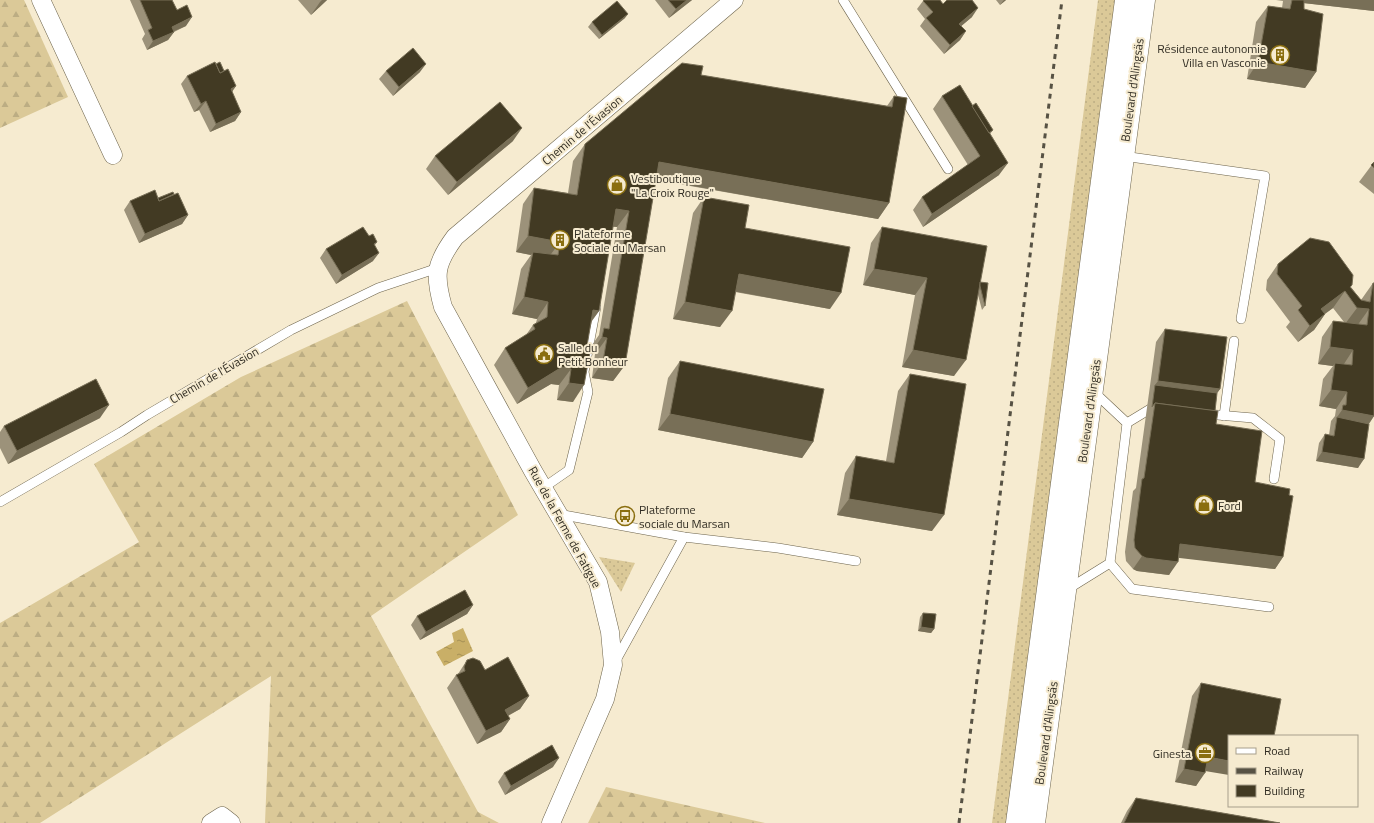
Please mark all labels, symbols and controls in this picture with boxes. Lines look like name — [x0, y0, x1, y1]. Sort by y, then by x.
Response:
street label: Boulevard d'Alingsäs — [1115, 37, 1149, 143]
place label: Résidence autonomie Villa en Vasconie — [1157, 39, 1266, 72]
building icon: Résidence autonomie Villa en Vasconie — [1269, 44, 1291, 66]
street label: Chemin de l'Évasion — [537, 90, 627, 170]
place label: Vestiboutique "La Croix Rouge" — [631, 169, 714, 202]
shop icon: Vestiboutique "La Croix Rouge" — [606, 174, 628, 196]
place label: Plateforme Sociale du Marsan — [574, 224, 666, 257]
building icon: Plateforme Sociale du Marsan — [549, 229, 571, 251]
place label: Salle du Petit Bonheur — [558, 338, 628, 371]
street label: Chemin de l'Évasion — [166, 342, 262, 408]
public building icon: Salle du Petit Bonheur — [533, 343, 555, 365]
street label: Boulevard d'Alingsäs — [1072, 358, 1106, 464]
street label: Rue de la Ferme de Fatigue — [524, 463, 606, 591]
shop icon: Ford — [1193, 494, 1215, 516]
place label: Ford — [1218, 496, 1241, 515]
place label: Plateforme sociale du Marsan — [639, 500, 730, 533]
bus stop icon: Plateforme sociale du Marsan — [614, 505, 636, 527]
street label: Boulevard d'Alingsäs — [1029, 680, 1063, 786]
legend — [1228, 735, 1358, 807]
text: Road — [1264, 741, 1290, 760]
office icon: Ginesta — [1194, 742, 1216, 764]
place label: Ginesta — [1153, 744, 1191, 763]
text: Railway — [1264, 761, 1304, 780]
text: Building — [1264, 781, 1305, 800]

